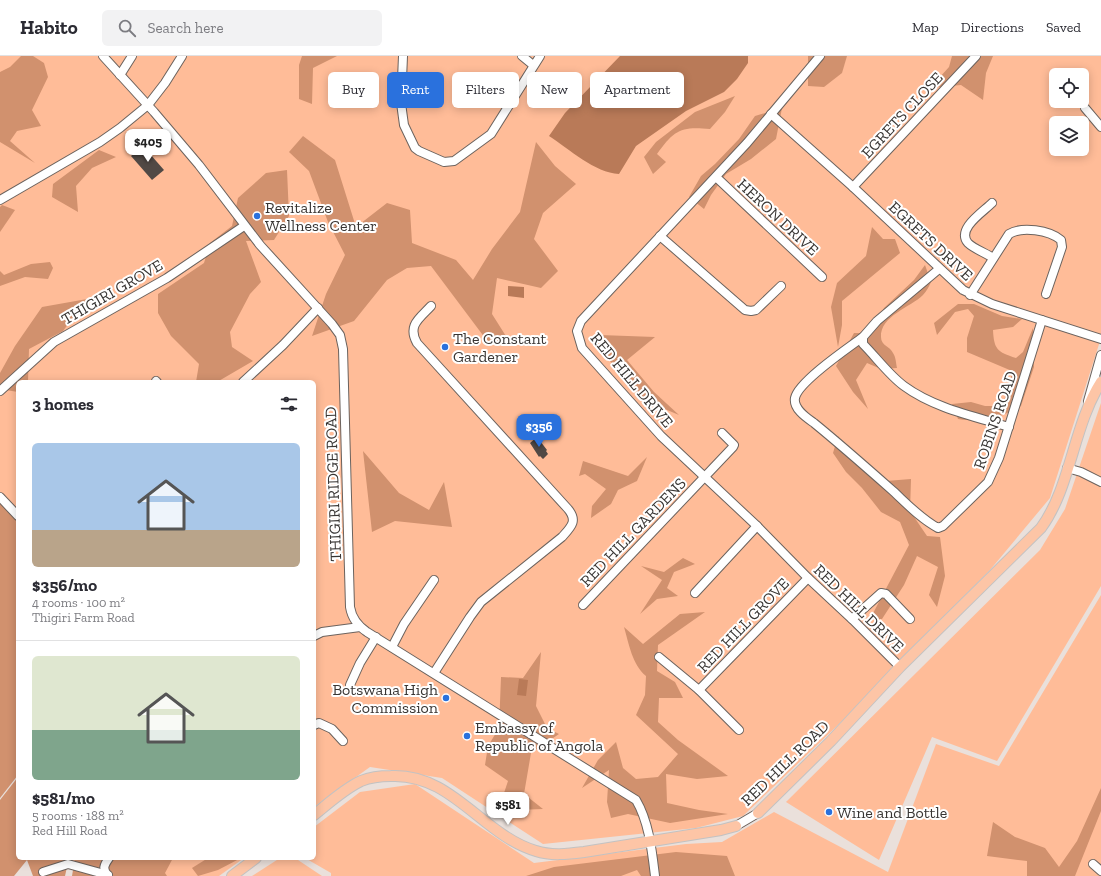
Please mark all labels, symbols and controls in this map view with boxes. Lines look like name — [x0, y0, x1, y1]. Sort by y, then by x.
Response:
search box — [102, 10, 382, 46]
text: Habito — [20, 16, 78, 39]
icon: search — [116, 17, 138, 39]
text: Search here — [148, 19, 224, 37]
text: Map — [912, 19, 939, 36]
text: Directions — [961, 19, 1024, 36]
text: Saved — [1046, 19, 1081, 36]
street label: EGRETS CLOSE — [857, 68, 947, 162]
map controls — [1049, 68, 1089, 156]
button: locate — [1049, 68, 1089, 108]
chip: Buy — [328, 72, 379, 108]
chip: Rent — [387, 72, 444, 108]
chip: Filters — [452, 72, 519, 108]
chip: New — [527, 72, 582, 108]
chip: Apartment — [590, 72, 684, 108]
button: layers — [1049, 116, 1089, 156]
pin: $405 — [124, 129, 172, 163]
text: $405 — [134, 134, 162, 149]
street label: HERON DRIVE — [733, 175, 823, 259]
street label: EGRETS DRIVE — [885, 197, 977, 285]
place label: Revitalize Wellness Center — [265, 198, 377, 235]
marker: Revitalize Wellness Center — [252, 211, 262, 221]
street label: THIGIRI GROVE — [58, 255, 166, 329]
place label: The Constant Gardener — [453, 329, 547, 366]
street label: RED HILL DRIVE — [587, 329, 677, 431]
marker: The Constant Gardener — [440, 342, 450, 352]
street label: ROBINS ROAD — [969, 368, 1021, 472]
icon: filters — [278, 393, 300, 415]
text: 3 homes — [32, 394, 94, 414]
street label: THIGIRI RIDGE ROAD — [321, 406, 345, 562]
pin: $356 — [515, 414, 563, 448]
text: $356 — [525, 419, 553, 434]
icon: home — [130, 469, 202, 541]
street label: RED HILL GARDENS — [576, 474, 690, 590]
street label: RED HILL DRIVE — [810, 560, 908, 656]
street label: RED HILL GROVE — [693, 574, 793, 676]
text: $356/mo — [32, 575, 97, 595]
text: 4 rooms · 100 m² — [32, 595, 125, 610]
text: Thigiri Farm Road — [32, 610, 135, 625]
place label: Botswana High Commission — [332, 680, 439, 717]
icon: home — [130, 682, 202, 754]
marker: Botswana High Commission — [441, 693, 451, 703]
street label: RED HILL ROAD — [737, 716, 833, 810]
place label: Embassy of Republic of Angola — [475, 718, 604, 755]
marker: Embassy of Republic of Angola — [462, 731, 472, 741]
text: $581/mo — [32, 788, 95, 808]
pin: $581 — [484, 792, 532, 826]
text: $581 — [495, 797, 521, 812]
place label: Wine and Bottle — [837, 803, 947, 822]
marker: Wine and Bottle — [824, 807, 834, 817]
text: 5 rooms · 188 m² — [32, 808, 124, 823]
text: Red Hill Road — [32, 823, 107, 838]

